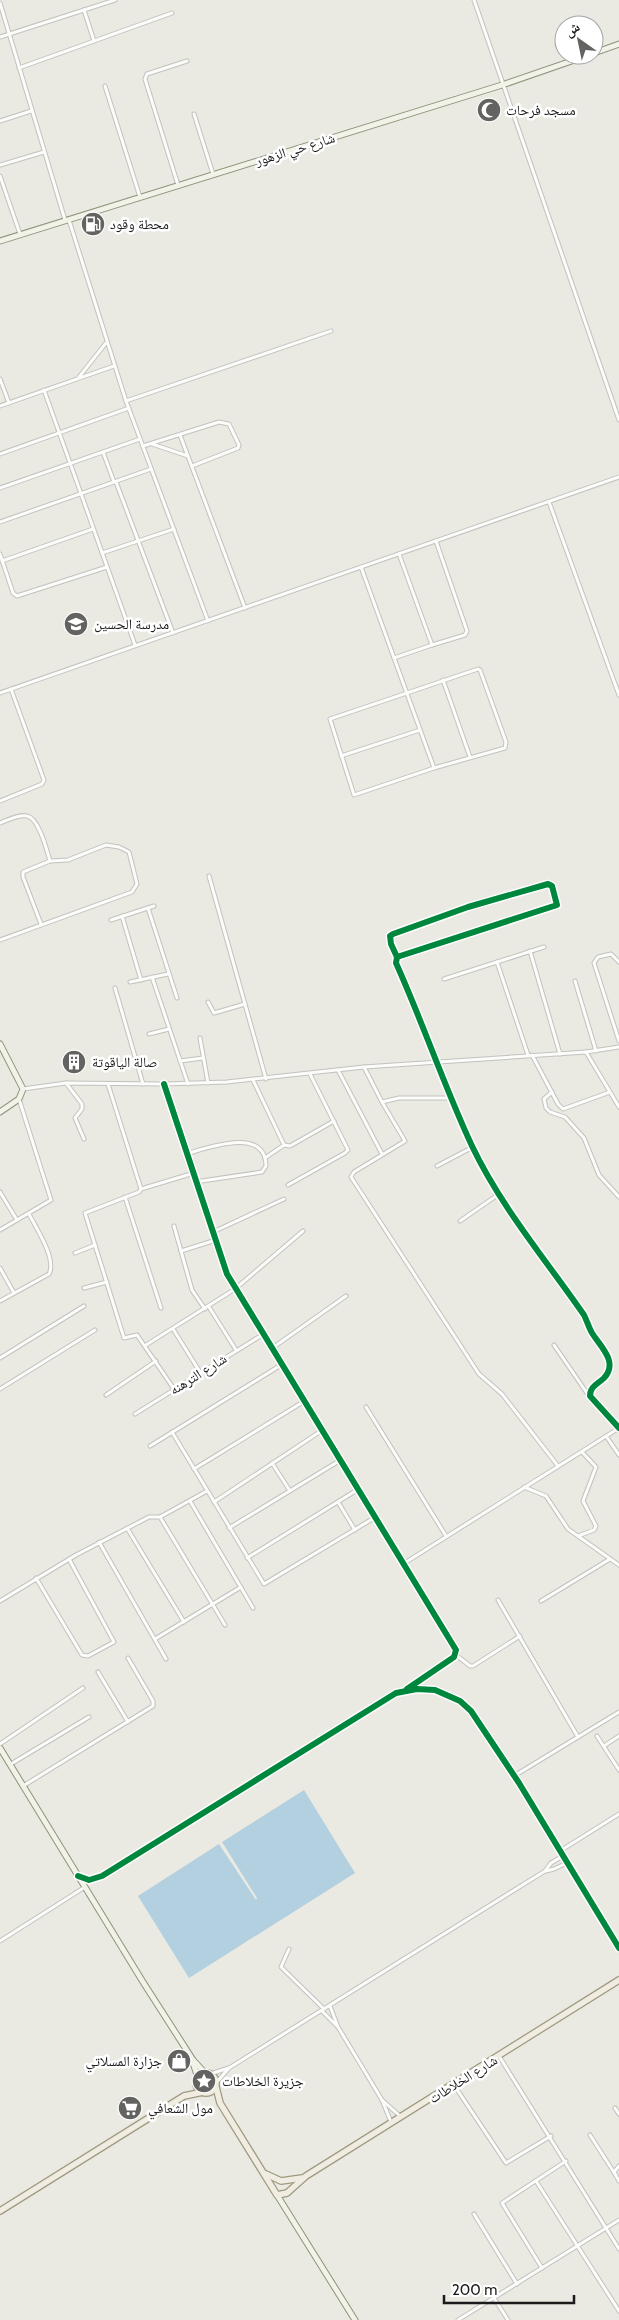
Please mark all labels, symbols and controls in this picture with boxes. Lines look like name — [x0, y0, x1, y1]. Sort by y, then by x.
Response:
north arrow — [554, 15, 604, 65]
text: ش — [561, 17, 583, 41]
mosque icon: مسجد فرحات — [476, 97, 502, 123]
place label: مسجد فرحات — [506, 101, 576, 119]
street label: شارع حي الزهور — [252, 128, 338, 172]
fuel station icon: محطة وقود — [80, 211, 106, 237]
place label: محطة وقود — [110, 215, 169, 233]
school or university icon: مدرسة الحسين — [63, 611, 89, 637]
place label: مدرسة الحسين — [94, 615, 169, 633]
building icon: صالة الياقوتة — [61, 1049, 87, 1075]
place label: صالة الياقوتة — [92, 1053, 157, 1071]
street label: شارع الترهنه — [166, 1349, 231, 1400]
shop icon: جزارة المسلاتي — [166, 2048, 192, 2074]
street label: شارع الخلاطات — [425, 2051, 501, 2108]
place label: جزارة المسلاتي — [86, 2052, 162, 2073]
place icon: جزيرة الخلاطات — [191, 2068, 217, 2094]
place label: جزيرة الخلاطات — [222, 2072, 304, 2090]
supermarket icon: مول الشعافي — [117, 2095, 143, 2121]
place label: مول الشعافي — [148, 2099, 213, 2120]
scale bar — [444, 2272, 574, 2304]
text: 200 m — [452, 2281, 497, 2299]

